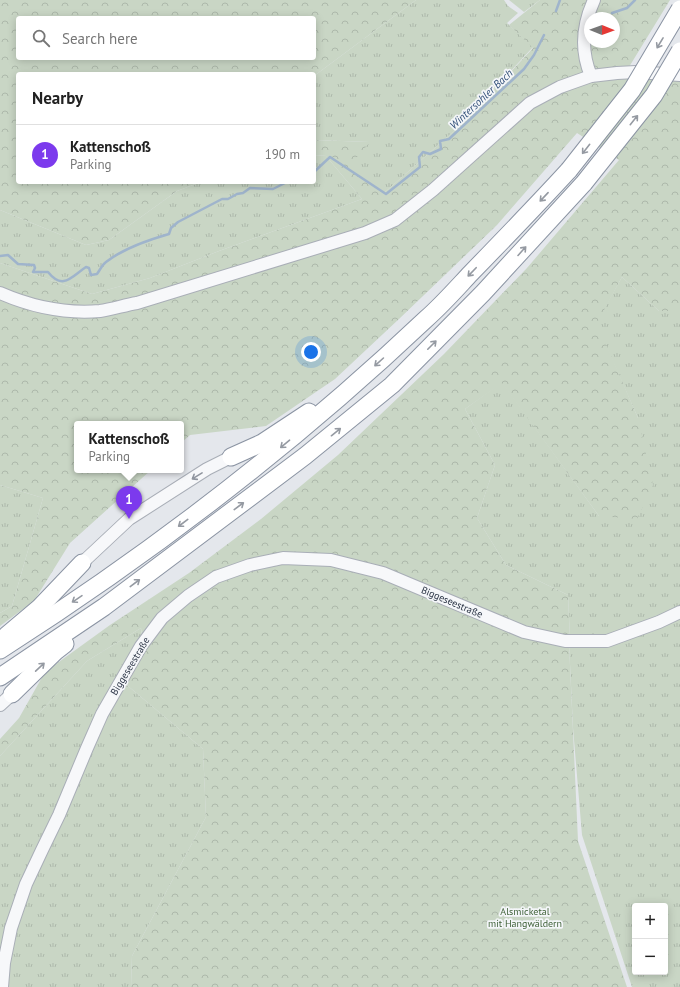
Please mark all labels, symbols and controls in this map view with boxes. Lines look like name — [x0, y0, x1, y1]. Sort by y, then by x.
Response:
north arrow — [584, 12, 620, 48]
search box — [16, 16, 316, 60]
icon: search — [30, 27, 52, 49]
text: Search here — [62, 29, 138, 48]
one-way arrow — [656, 37, 664, 48]
water label: Wintersohler Bach — [446, 66, 516, 132]
text: Nearby — [32, 87, 83, 109]
one-way arrow — [630, 114, 639, 125]
text: Kattenschoß — [70, 137, 151, 156]
one-way arrow — [581, 143, 590, 154]
text: 1 — [41, 146, 49, 163]
text: 190 m — [265, 146, 300, 163]
text: Parking — [70, 156, 111, 173]
one-way arrow — [539, 192, 549, 202]
one-way arrow — [517, 246, 527, 256]
one-way arrow — [468, 267, 477, 277]
one-way arrow — [427, 340, 437, 350]
your location — [301, 342, 321, 362]
one-way arrow — [374, 357, 384, 367]
popup — [74, 421, 184, 473]
one-way arrow — [330, 427, 341, 436]
text: Kattenschoß — [88, 429, 170, 448]
one-way arrow — [280, 439, 291, 448]
text: Parking — [88, 448, 130, 465]
one-way arrow — [192, 472, 203, 480]
pin: 1 — [116, 486, 142, 519]
one-way arrow — [234, 502, 245, 510]
one-way arrow — [177, 519, 188, 528]
one-way arrow — [129, 579, 140, 588]
street label: Biggeseestraße — [419, 583, 485, 621]
one-way arrow — [72, 595, 83, 603]
street label: Biggeseestraße — [108, 635, 152, 697]
one-way arrow — [35, 662, 45, 671]
map controls — [632, 903, 668, 975]
button: + — [632, 903, 668, 939]
park label: Alsmicketal mit Hangwäldern — [488, 905, 562, 930]
button: − — [632, 939, 668, 975]

